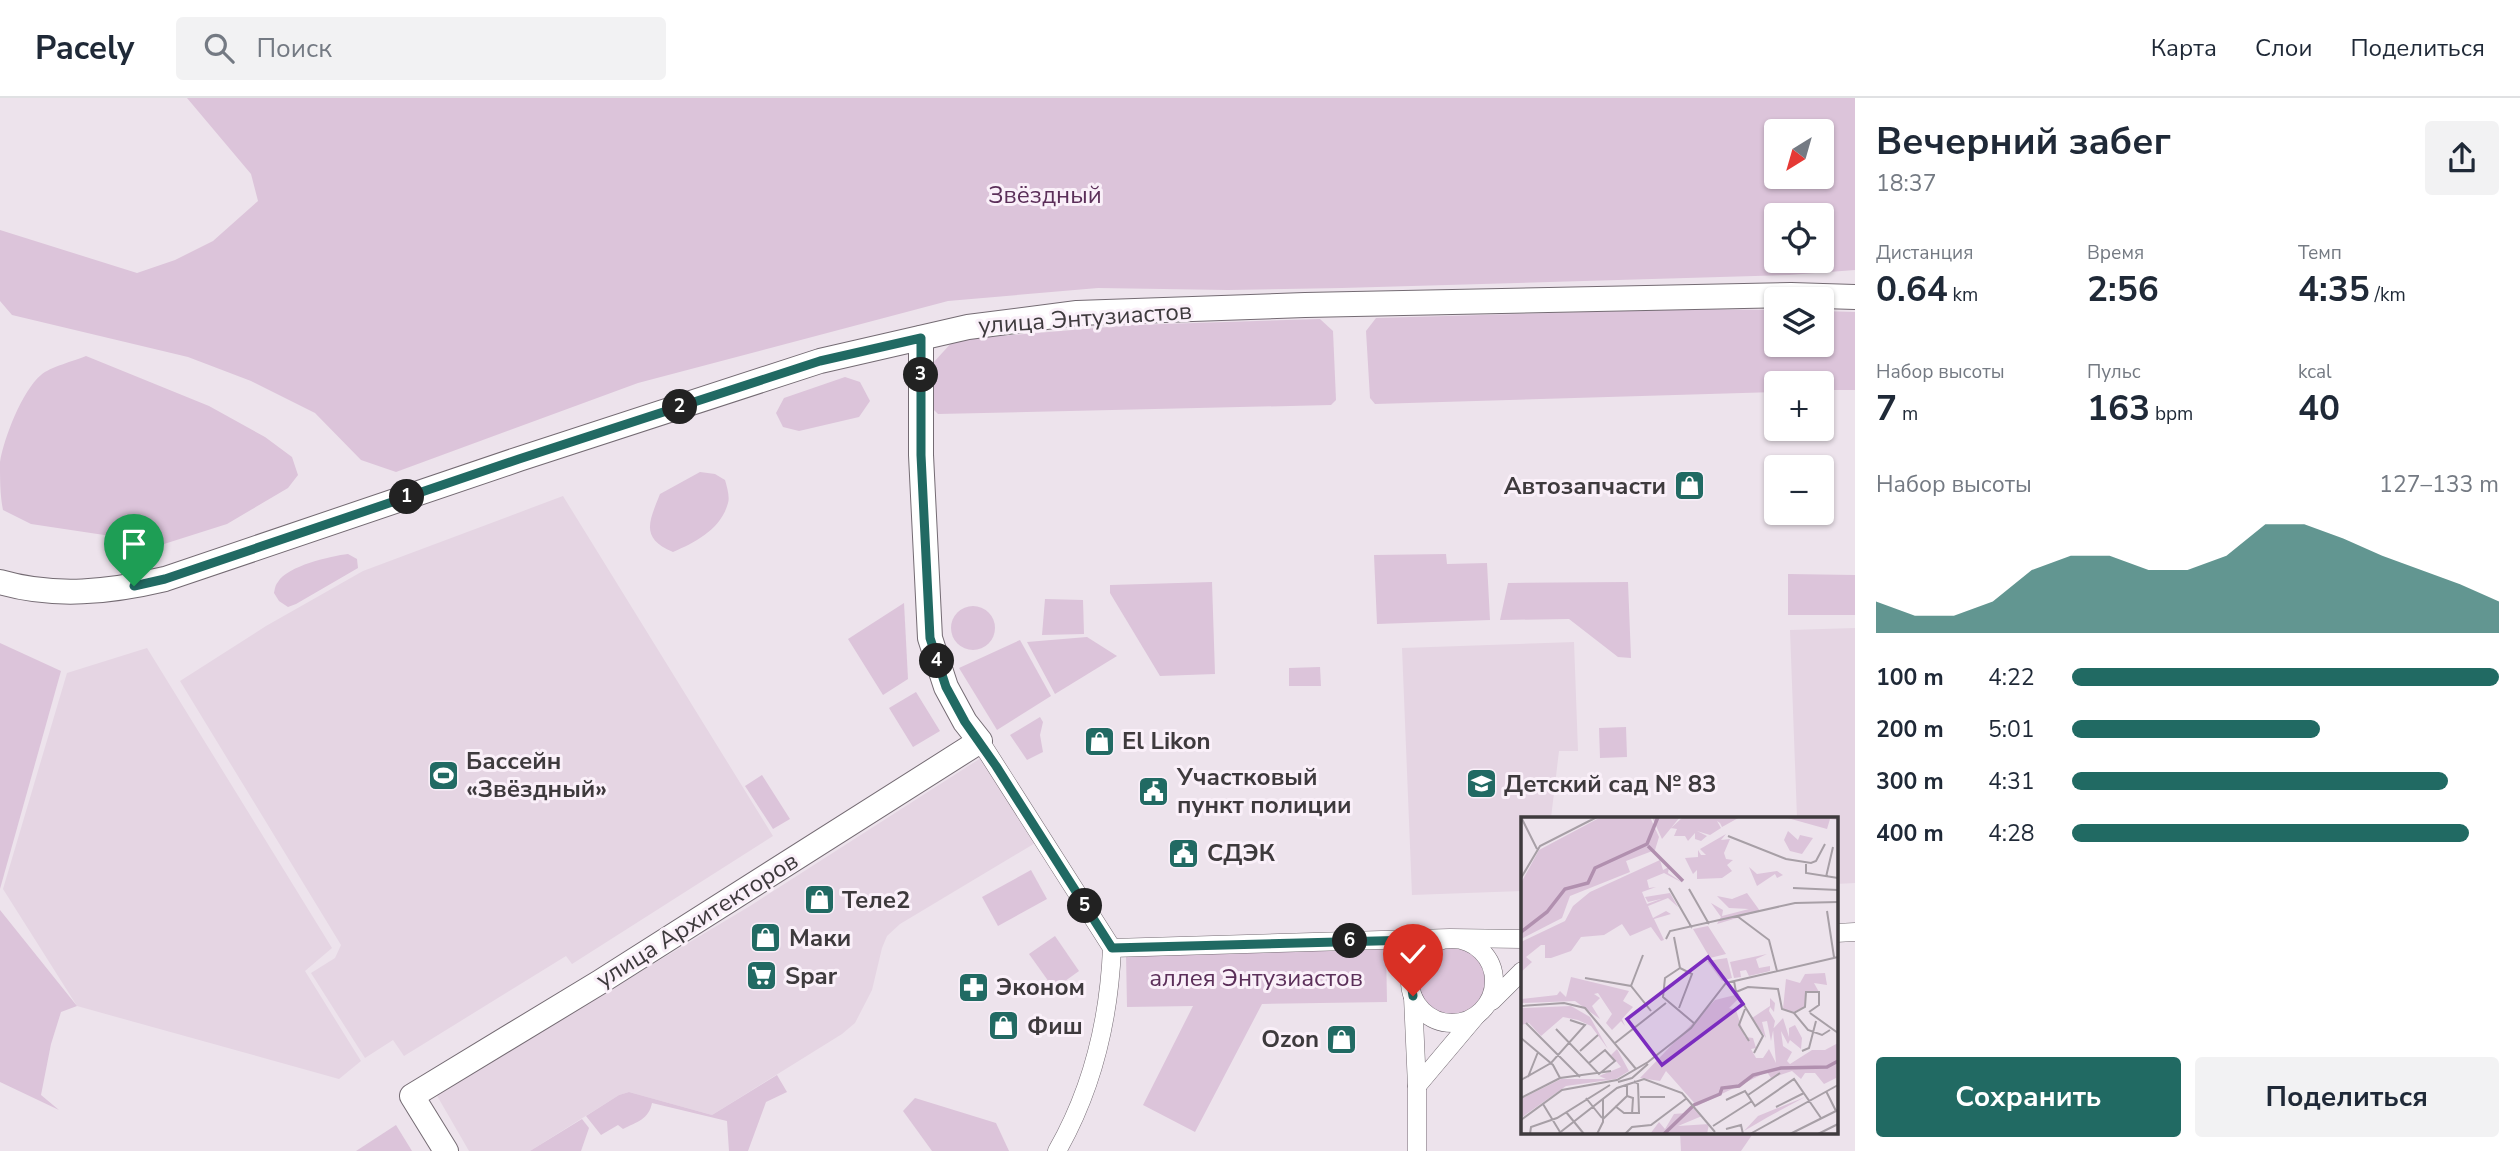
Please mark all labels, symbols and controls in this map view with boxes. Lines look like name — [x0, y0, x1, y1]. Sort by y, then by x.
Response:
search box — [176, 17, 666, 80]
text: Pacely — [35, 26, 134, 71]
icon: search — [200, 29, 238, 67]
text: Поиск — [256, 31, 332, 66]
text: Карта — [2151, 32, 2217, 64]
text: Слои — [2255, 32, 2312, 64]
text: Поделиться — [2350, 32, 2485, 64]
text: Вечерний забег — [1876, 116, 2171, 167]
north arrow — [1764, 119, 1834, 189]
map controls — [1764, 119, 1834, 525]
button: share — [2425, 121, 2499, 195]
text: 18:37 — [1876, 168, 1936, 199]
park label: Звёздный — [988, 179, 1102, 211]
button: locate — [1764, 203, 1834, 273]
text: Дистанция — [1876, 240, 1973, 266]
text: Время — [2087, 240, 2144, 266]
text: Темп — [2298, 240, 2342, 266]
text: 0.64 — [1876, 266, 1948, 313]
text: 2:56 — [2087, 266, 2159, 313]
text: 4:35 — [2298, 266, 2370, 313]
text: km — [1948, 282, 1978, 308]
text: /km — [2370, 282, 2406, 308]
button: layers — [1764, 287, 1834, 357]
street label: улица Энтузиастов — [977, 295, 1193, 341]
pin: 3 — [904, 358, 939, 392]
text: Набор высоты — [1876, 359, 2005, 385]
text: Пульс — [2087, 359, 2141, 385]
text: kcal — [2298, 359, 2332, 385]
text: 3 — [915, 361, 926, 387]
button: + — [1764, 371, 1834, 441]
text: 7 — [1876, 385, 1897, 432]
text: 163 — [2087, 385, 2150, 432]
text: 40 — [2298, 385, 2340, 432]
pin: 2 — [662, 390, 698, 424]
text: 2 — [674, 393, 685, 419]
text: m — [1897, 401, 1918, 427]
text: bpm — [2150, 401, 2193, 427]
button: − — [1764, 455, 1834, 525]
shop icon: Автозапчасти — [1672, 469, 1706, 503]
text: Набор высоты — [1876, 469, 2032, 500]
text: 127–133 m — [2379, 469, 2499, 500]
place label: Автозапчасти — [1504, 470, 1666, 502]
pin: 1 — [390, 480, 424, 514]
text: 1 — [401, 483, 412, 509]
pin — [104, 514, 164, 586]
icon: arrive — [115, 525, 153, 563]
pin: 4 — [920, 644, 954, 678]
text: 4 — [931, 647, 942, 673]
text: 100 m — [1876, 662, 1944, 693]
text: 4:22 — [1988, 662, 2035, 693]
text: 200 m — [1876, 714, 1944, 745]
text: 5:01 — [1988, 714, 2035, 745]
shop icon: El Likon — [1082, 724, 1116, 758]
place label: El Likon — [1122, 725, 1211, 757]
place label: Бассейн «Звёздный» — [466, 745, 607, 805]
sports icon: Бассейн «Звёздный» — [426, 758, 460, 792]
place label: Участковый пункт полиции — [1176, 761, 1352, 821]
text: 300 m — [1876, 766, 1944, 797]
text: 4:31 — [1988, 766, 2035, 797]
school or university icon: Детский сад № 83 — [1464, 767, 1498, 801]
place label: Детский сад № 83 — [1504, 768, 1717, 800]
public building icon: Участковый пункт полиции — [1137, 774, 1171, 808]
inset map — [1521, 817, 1838, 1134]
text: 400 m — [1876, 818, 1944, 849]
text: 4:28 — [1988, 818, 2035, 849]
public building icon: СДЭК — [1167, 836, 1201, 870]
place label: СДЭК — [1207, 837, 1276, 869]
street label: улица Архитекторов — [590, 845, 804, 995]
shop icon: Теле2 — [802, 883, 836, 917]
place label: Теле2 — [842, 884, 910, 916]
pin: 5 — [1068, 888, 1102, 924]
text: 5 — [1079, 892, 1090, 918]
shop icon: Маки — [749, 921, 783, 955]
place label: Маки — [789, 922, 851, 954]
pin: 6 — [1332, 924, 1368, 958]
pin — [1383, 924, 1443, 996]
text: 6 — [1344, 927, 1355, 953]
icon: check — [1394, 935, 1432, 973]
supermarket icon: Spar — [745, 959, 779, 993]
place label: Spar — [785, 960, 838, 992]
park label: аллея Энтузиастов — [1149, 962, 1363, 994]
pharmacy icon: Эконом — [956, 970, 990, 1004]
place label: Эконом — [996, 971, 1085, 1003]
shop icon: Фиш — [987, 1009, 1021, 1043]
place label: Фиш — [1027, 1010, 1083, 1042]
shop icon: Ozon — [1325, 1022, 1359, 1056]
place label: Ozon — [1261, 1023, 1319, 1055]
button: Сохранить — [1876, 1057, 2181, 1137]
button: Поделиться — [2195, 1057, 2499, 1137]

